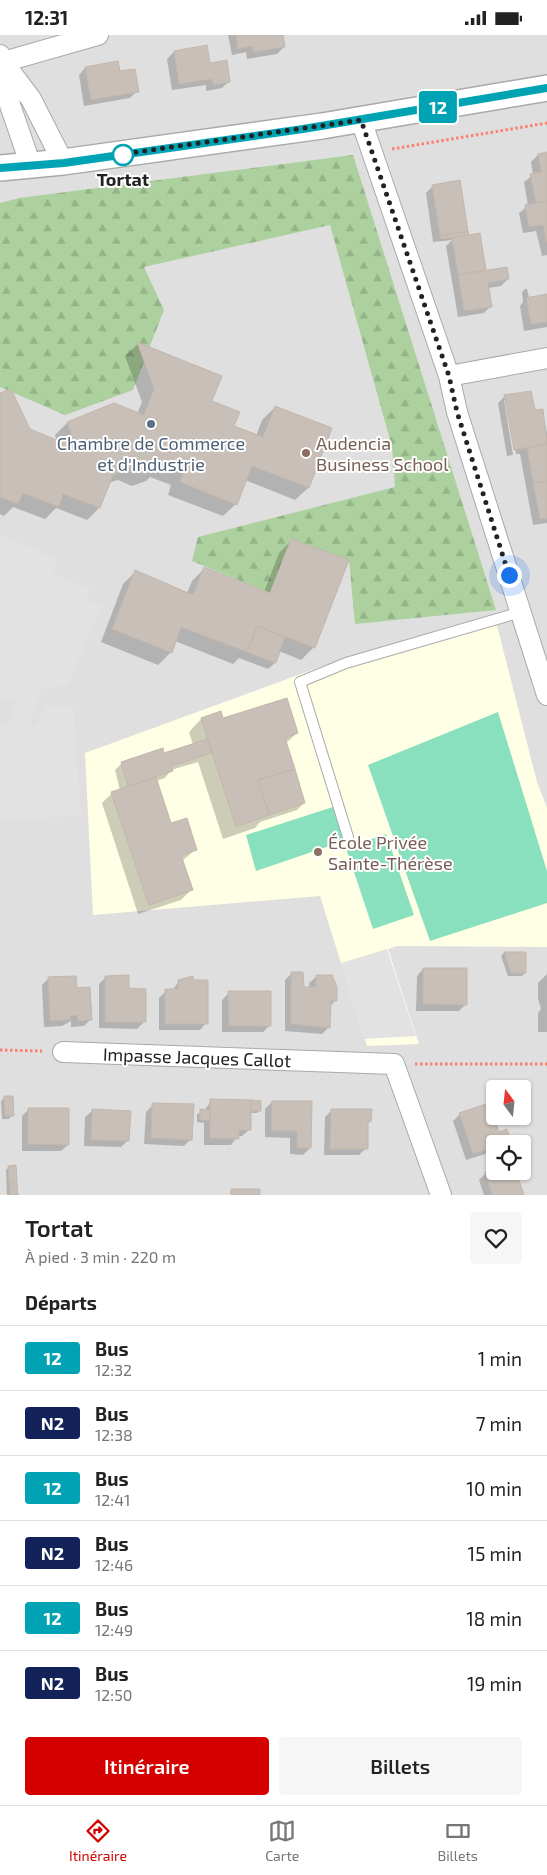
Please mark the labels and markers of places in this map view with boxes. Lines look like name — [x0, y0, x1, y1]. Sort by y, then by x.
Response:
marker: Tortat — [112, 144, 134, 166]
place label: Tortat — [97, 168, 150, 190]
marker: Chambre de Commerce et d'Industrie — [145, 418, 157, 430]
place label: Chambre de Commerce et d'Industrie — [57, 432, 245, 475]
place label: Audencia Business School — [316, 432, 449, 475]
marker: Audencia Business School — [300, 447, 312, 459]
place label: École Privée Sainte-Thérèse — [328, 831, 453, 874]
marker: École Privée Sainte-Thérèse — [312, 846, 324, 858]

